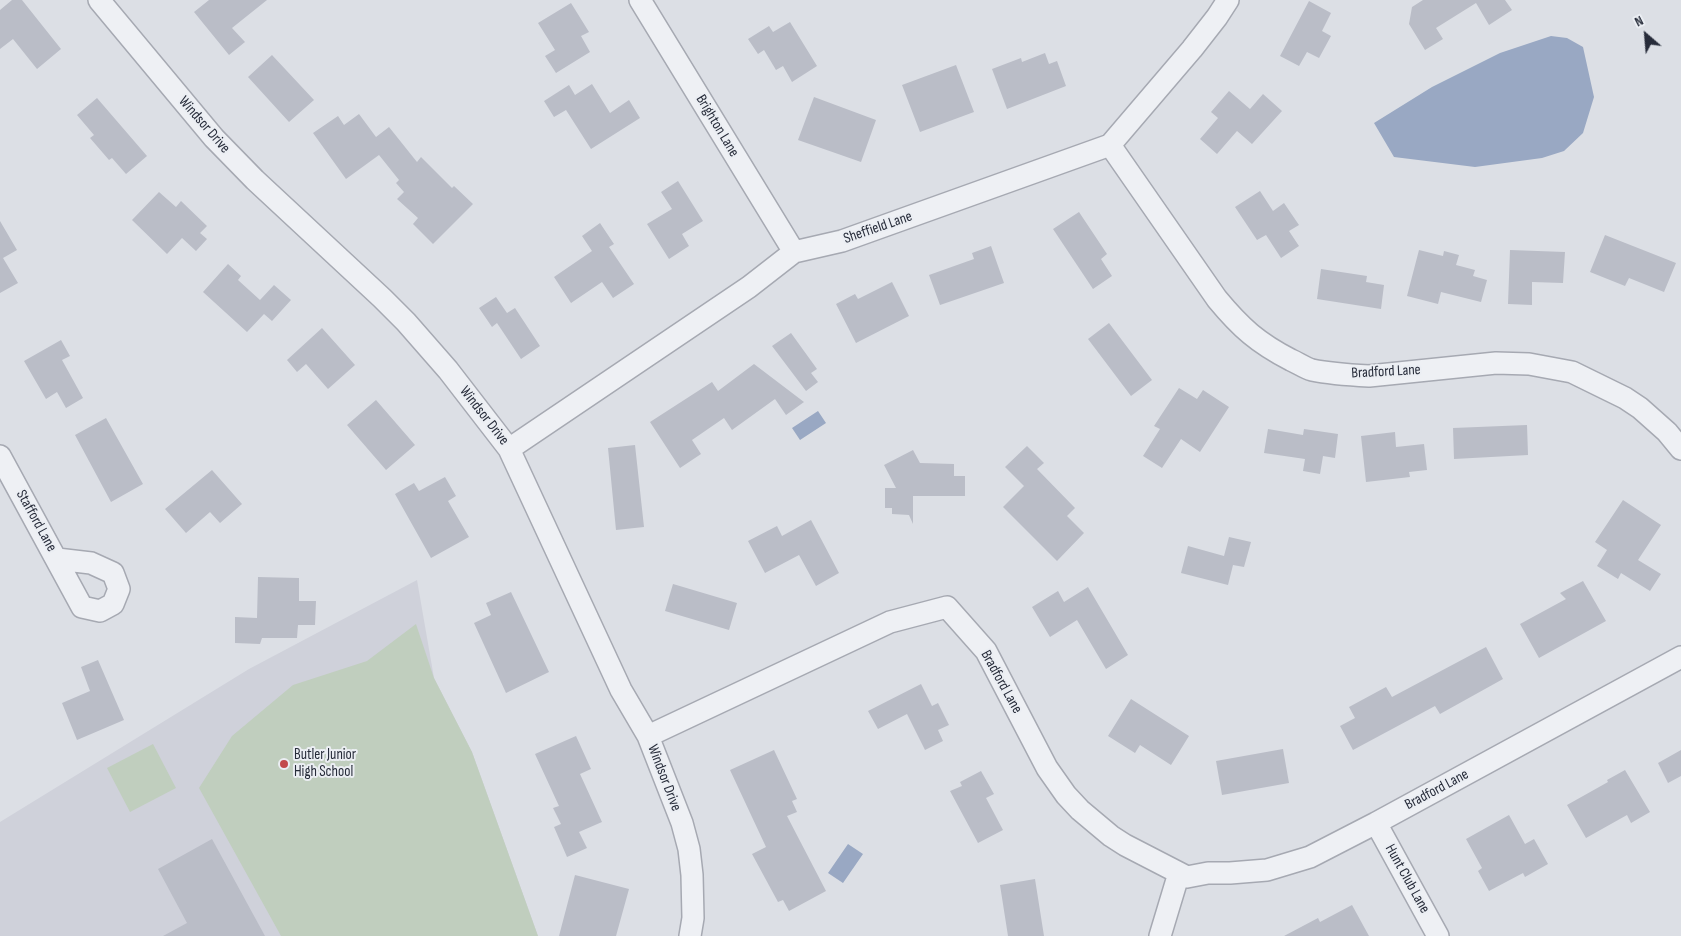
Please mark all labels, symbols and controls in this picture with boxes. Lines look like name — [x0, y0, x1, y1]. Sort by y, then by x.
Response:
north arrow — [1621, 10, 1671, 60]
text: N — [1632, 12, 1646, 30]
street label: Brighton Lane — [691, 92, 743, 160]
street label: Windsor Drive — [174, 93, 234, 157]
street label: Sheffield Lane — [841, 208, 915, 248]
street label: Bradford Lane — [1351, 361, 1421, 383]
street label: Windsor Drive — [455, 383, 513, 449]
street label: Stafford Lane — [12, 487, 60, 555]
street label: Bradford Lane — [976, 647, 1026, 717]
street label: Windsor Drive — [643, 742, 685, 814]
place label: Butler Junior High School — [294, 746, 356, 781]
marker: Butler Junior High School — [278, 758, 290, 770]
street label: Bradford Lane — [1402, 766, 1472, 814]
street label: Hunt Club Lane — [1381, 841, 1433, 917]

